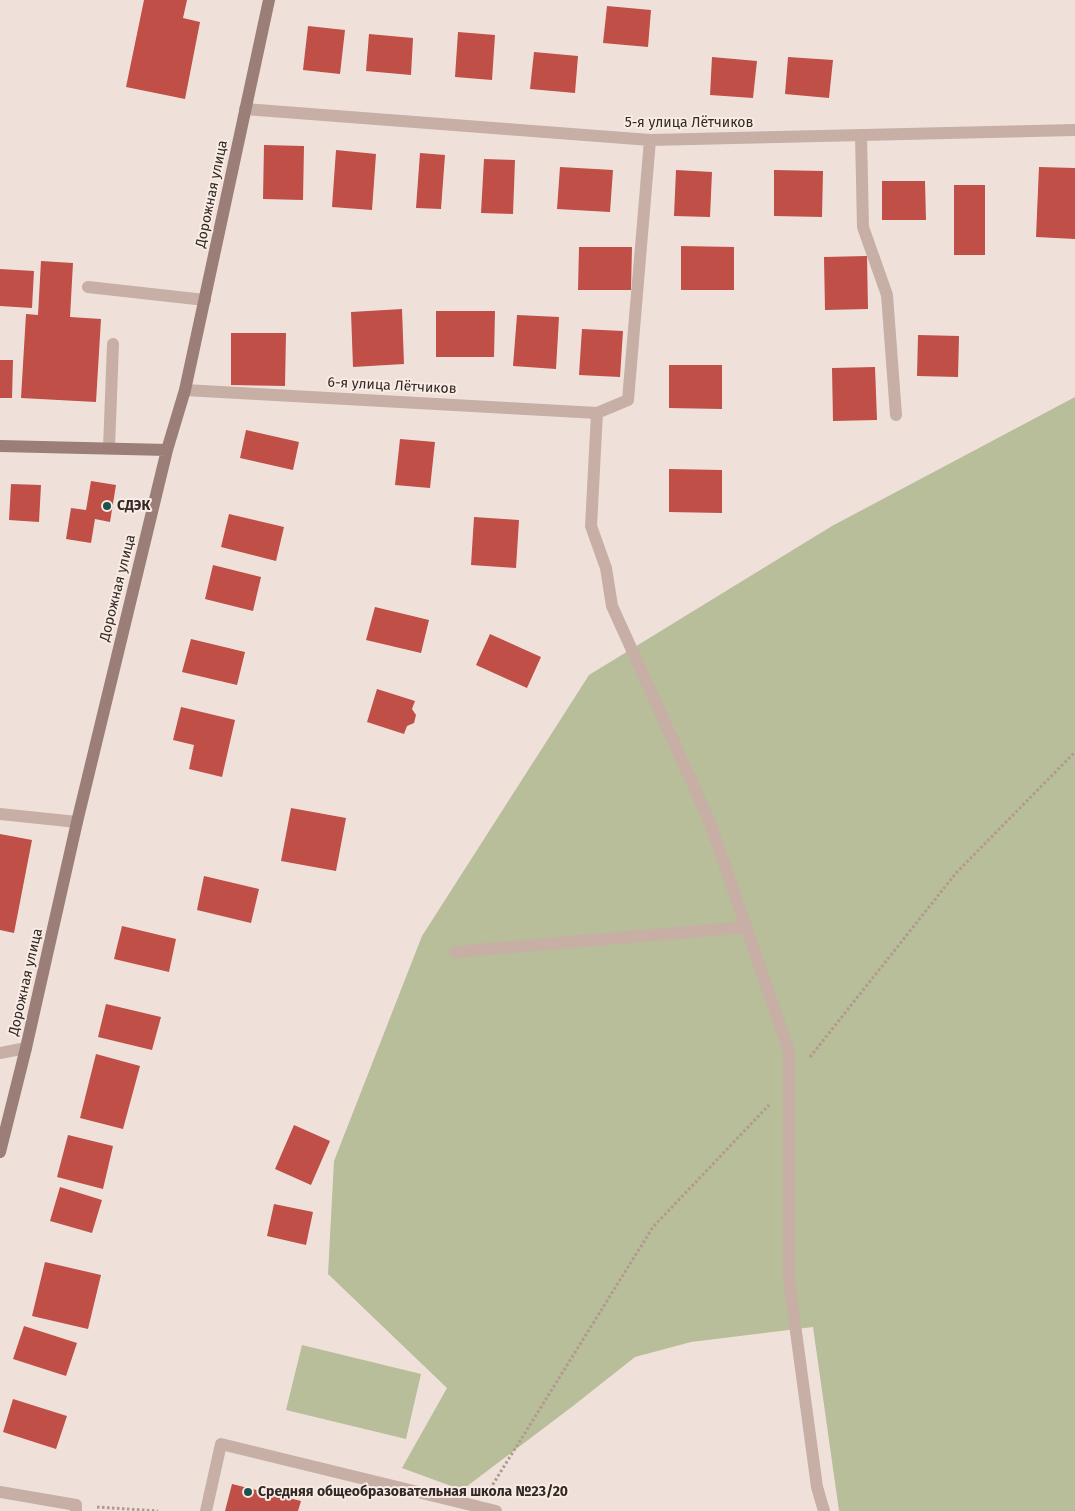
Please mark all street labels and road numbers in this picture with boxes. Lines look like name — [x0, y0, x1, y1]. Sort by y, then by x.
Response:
street label: 5-я улица Лётчиков — [625, 115, 753, 131]
street label: Дорожная улица — [192, 139, 232, 249]
street label: 6-я улица Лётчиков — [327, 374, 457, 398]
street label: Дорожная улица — [97, 533, 139, 643]
street label: Дорожная улица — [5, 927, 47, 1037]

